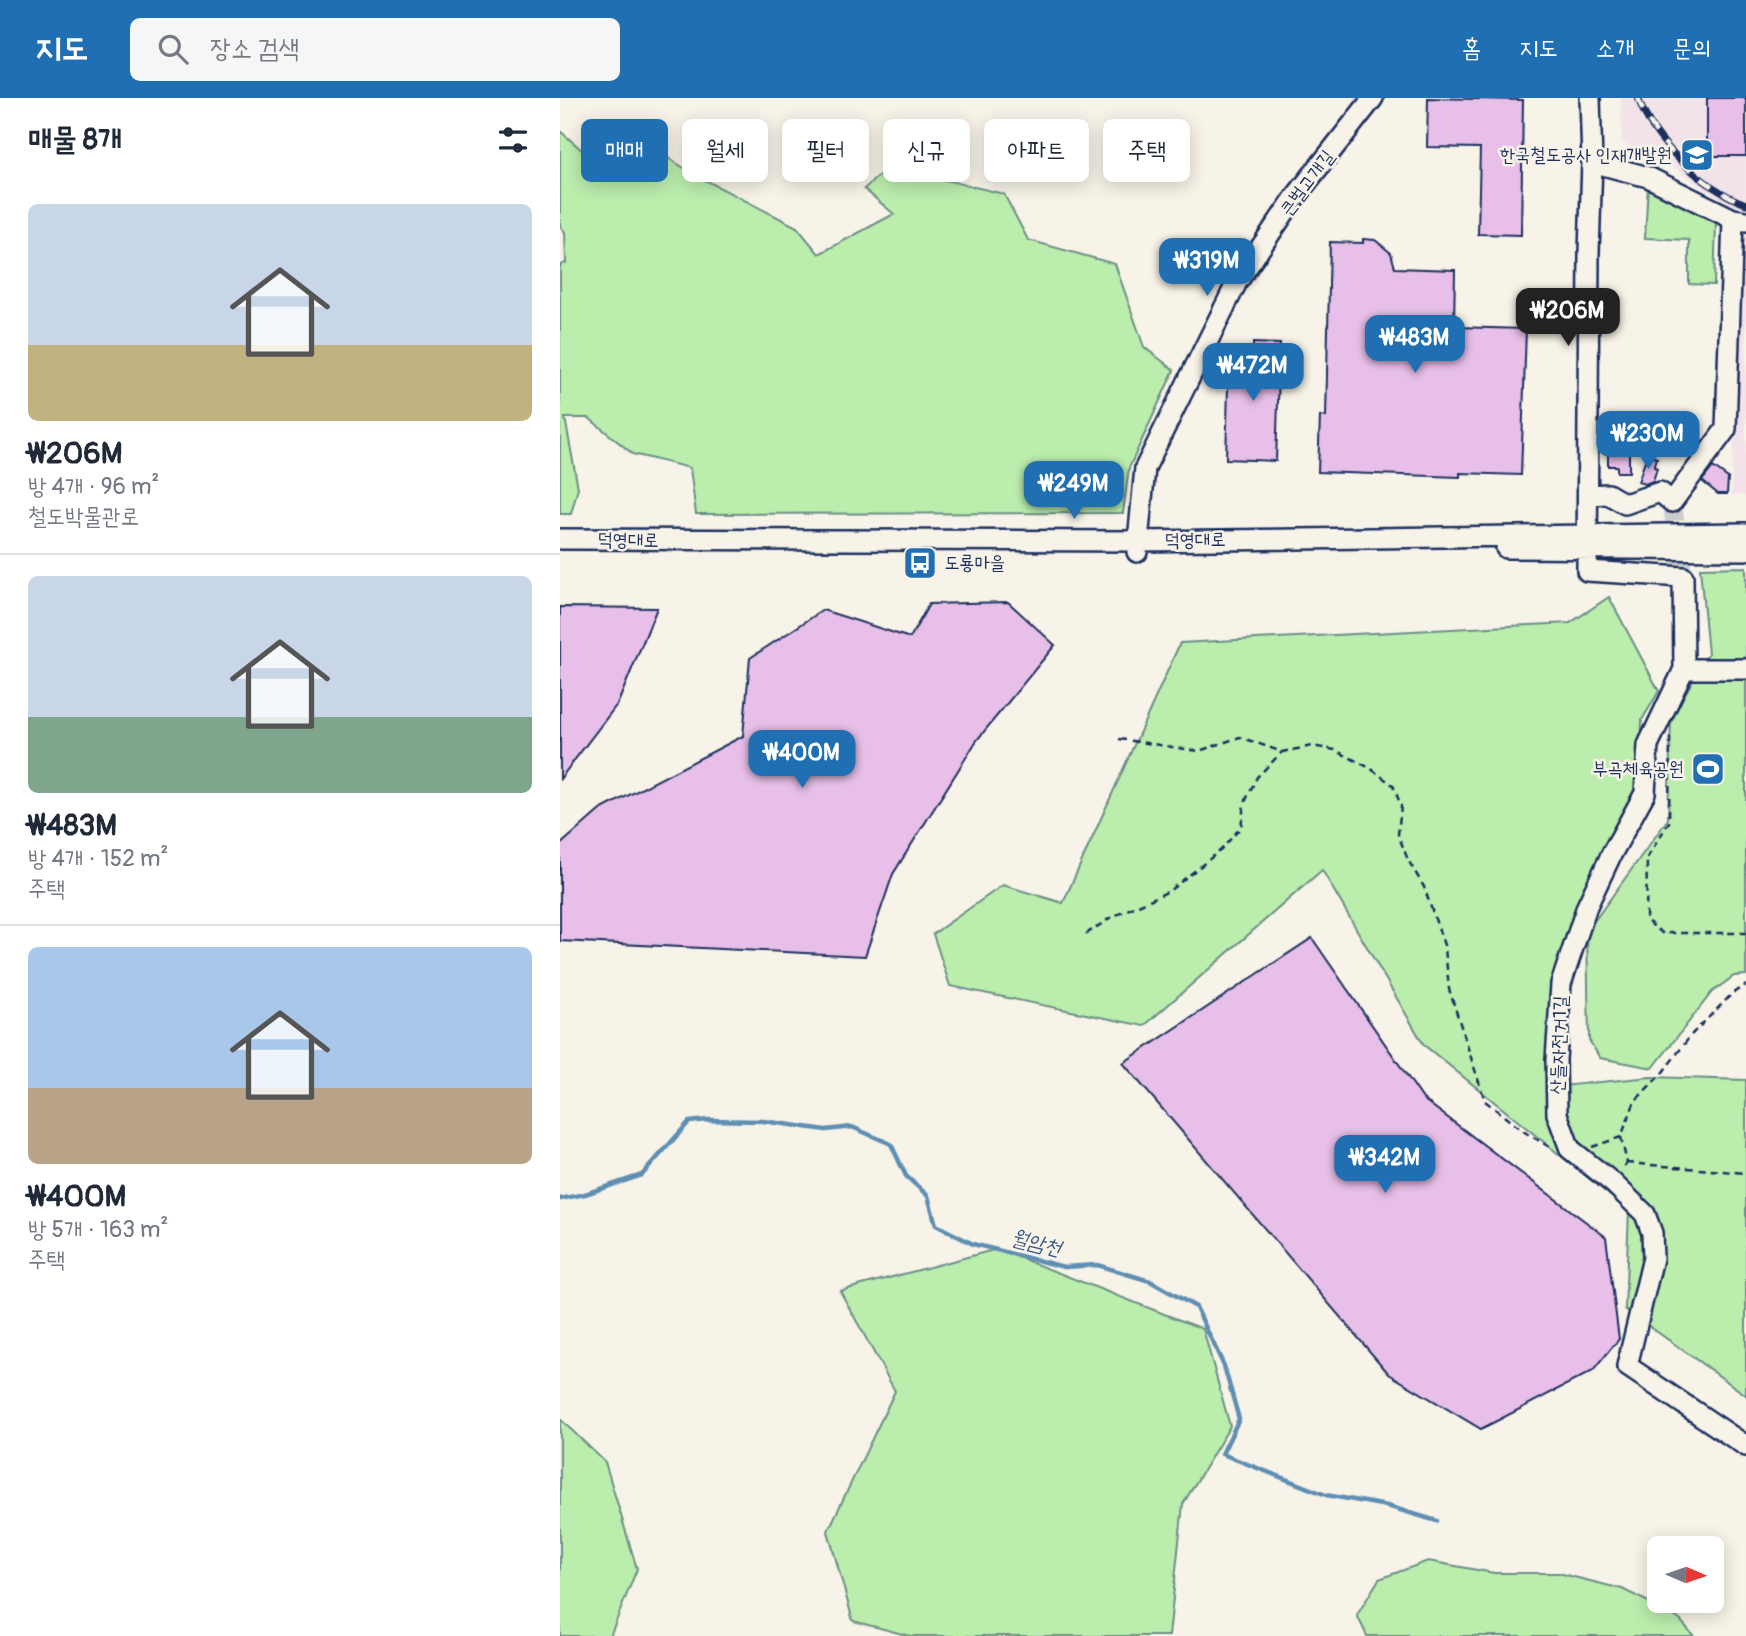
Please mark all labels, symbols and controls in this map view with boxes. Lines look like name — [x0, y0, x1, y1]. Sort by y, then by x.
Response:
search box — [130, 18, 620, 81]
text: 지도 — [35, 28, 88, 69]
icon: search — [154, 30, 192, 68]
text: 장소 검색 — [210, 33, 299, 65]
text: 홈 — [1462, 34, 1481, 63]
text: 지도 — [1519, 34, 1558, 63]
text: 소개 — [1596, 34, 1634, 63]
text: 문의 — [1672, 34, 1711, 63]
chip: 매매 — [581, 119, 668, 182]
chip: 월세 — [682, 119, 768, 182]
chip: 필터 — [782, 119, 869, 182]
chip: 신규 — [883, 119, 970, 182]
chip: 아파트 — [984, 119, 1089, 182]
chip: 주택 — [1103, 119, 1190, 182]
text: 매물 8개 — [28, 121, 122, 158]
icon: filters — [494, 121, 532, 159]
school or university icon: 한국철도공사 인재개발원 — [1678, 136, 1716, 174]
place label: 한국철도공사 인재개발원 — [1500, 143, 1672, 167]
street label: 큰벌고개길 — [1274, 145, 1340, 221]
pin: ₩319M — [1158, 238, 1256, 298]
text: ₩319M — [1175, 246, 1239, 275]
icon: home — [217, 249, 343, 375]
pin: ₩206M — [1519, 288, 1617, 348]
text: ₩206M — [1532, 296, 1604, 325]
pin: ₩483M — [1366, 316, 1464, 375]
text: ₩483M — [1381, 323, 1449, 352]
pin: ₩472M — [1204, 344, 1302, 403]
text: ₩472M — [1219, 351, 1287, 380]
pin: ₩230M — [1599, 412, 1697, 471]
text: ₩230M — [1612, 419, 1684, 448]
text: ₩206M — [28, 435, 122, 472]
pin: ₩249M — [1025, 462, 1123, 521]
text: ₩249M — [1040, 469, 1108, 498]
text: 방 4개 · 96 m² — [28, 472, 159, 501]
text: 철도박물관로 — [28, 502, 139, 531]
street label: 덕영대로 — [597, 527, 659, 553]
street label: 덕영대로 — [1164, 527, 1226, 553]
bus stop icon: 도룡마을 — [901, 544, 939, 582]
place label: 도룡마을 — [944, 551, 1005, 575]
icon: home — [217, 621, 343, 747]
pin: ₩400M — [753, 730, 851, 790]
text: ₩400M — [764, 738, 840, 767]
sports icon: 부곡체육공원 — [1689, 750, 1727, 788]
place label: 부곡체육공원 — [1592, 757, 1684, 781]
text: ₩483M — [28, 807, 117, 844]
text: 방 4개 · 152 m² — [28, 844, 168, 873]
text: 주택 — [28, 874, 65, 903]
icon: home — [217, 992, 343, 1118]
street label: 산들자전거1길 — [1545, 995, 1573, 1095]
pin: ₩342M — [1336, 1136, 1434, 1195]
text: ₩342M — [1350, 1143, 1420, 1172]
text: ₩400M — [28, 1178, 126, 1215]
text: 방 5개 · 163 m² — [28, 1215, 168, 1244]
water label: 월암천 — [1008, 1224, 1066, 1263]
text: 주택 — [28, 1245, 65, 1274]
north arrow — [1647, 1536, 1724, 1614]
map controls — [1647, 1536, 1724, 1613]

